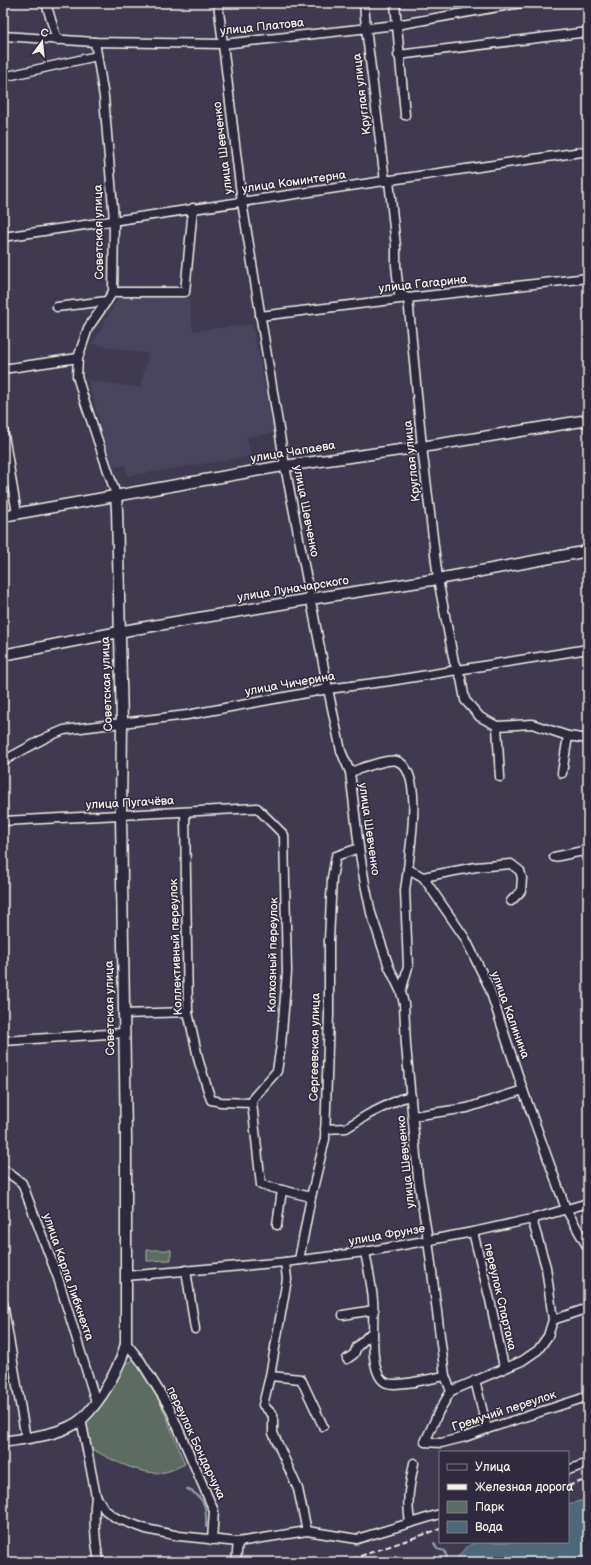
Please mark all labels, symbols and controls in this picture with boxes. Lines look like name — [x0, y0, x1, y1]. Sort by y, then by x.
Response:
street label: улица Платова — [219, 15, 305, 39]
north arrow — [22, 22, 62, 62]
text: С — [39, 26, 50, 40]
street label: Круглая улица — [350, 53, 374, 135]
street label: улица Шевченко — [210, 101, 236, 195]
street label: улица Коминтерна — [241, 167, 347, 197]
street label: Советская улица — [91, 184, 107, 280]
street label: улица Гагарина — [378, 272, 468, 296]
street label: Круглая улица — [400, 420, 424, 502]
street label: улица Чапаева — [250, 438, 336, 466]
street label: улица Шевченко — [290, 464, 322, 558]
street label: улица Луначарского — [236, 573, 350, 605]
street label: Советская улица — [98, 636, 116, 732]
street label: улица Чичерина — [244, 669, 336, 699]
street label: улица Шевченко — [355, 782, 383, 876]
street label: улица Пугачёва — [85, 793, 175, 813]
street label: Коллективный переулок — [166, 878, 186, 1016]
street label: Колхозный переулок — [264, 897, 282, 1013]
street label: Советская улица — [102, 960, 118, 1056]
street label: улица Калинина — [487, 969, 533, 1061]
street label: Сергеевская улица — [307, 993, 323, 1101]
street label: улица Шевченко — [394, 1115, 418, 1209]
street label: улица Карла Либкнехта — [39, 1211, 97, 1343]
street label: улица Фрунзе — [348, 1221, 427, 1249]
street label: переулок Спартака — [480, 1242, 520, 1352]
street label: переулок Бондарчука — [163, 1384, 229, 1502]
street label: Гремучий переулок — [450, 1387, 559, 1435]
legend — [439, 1451, 569, 1543]
text: Улица — [475, 1460, 511, 1475]
text: Железная дорога — [475, 1480, 573, 1495]
text: Парк — [475, 1500, 505, 1515]
text: Вода — [475, 1520, 503, 1535]

